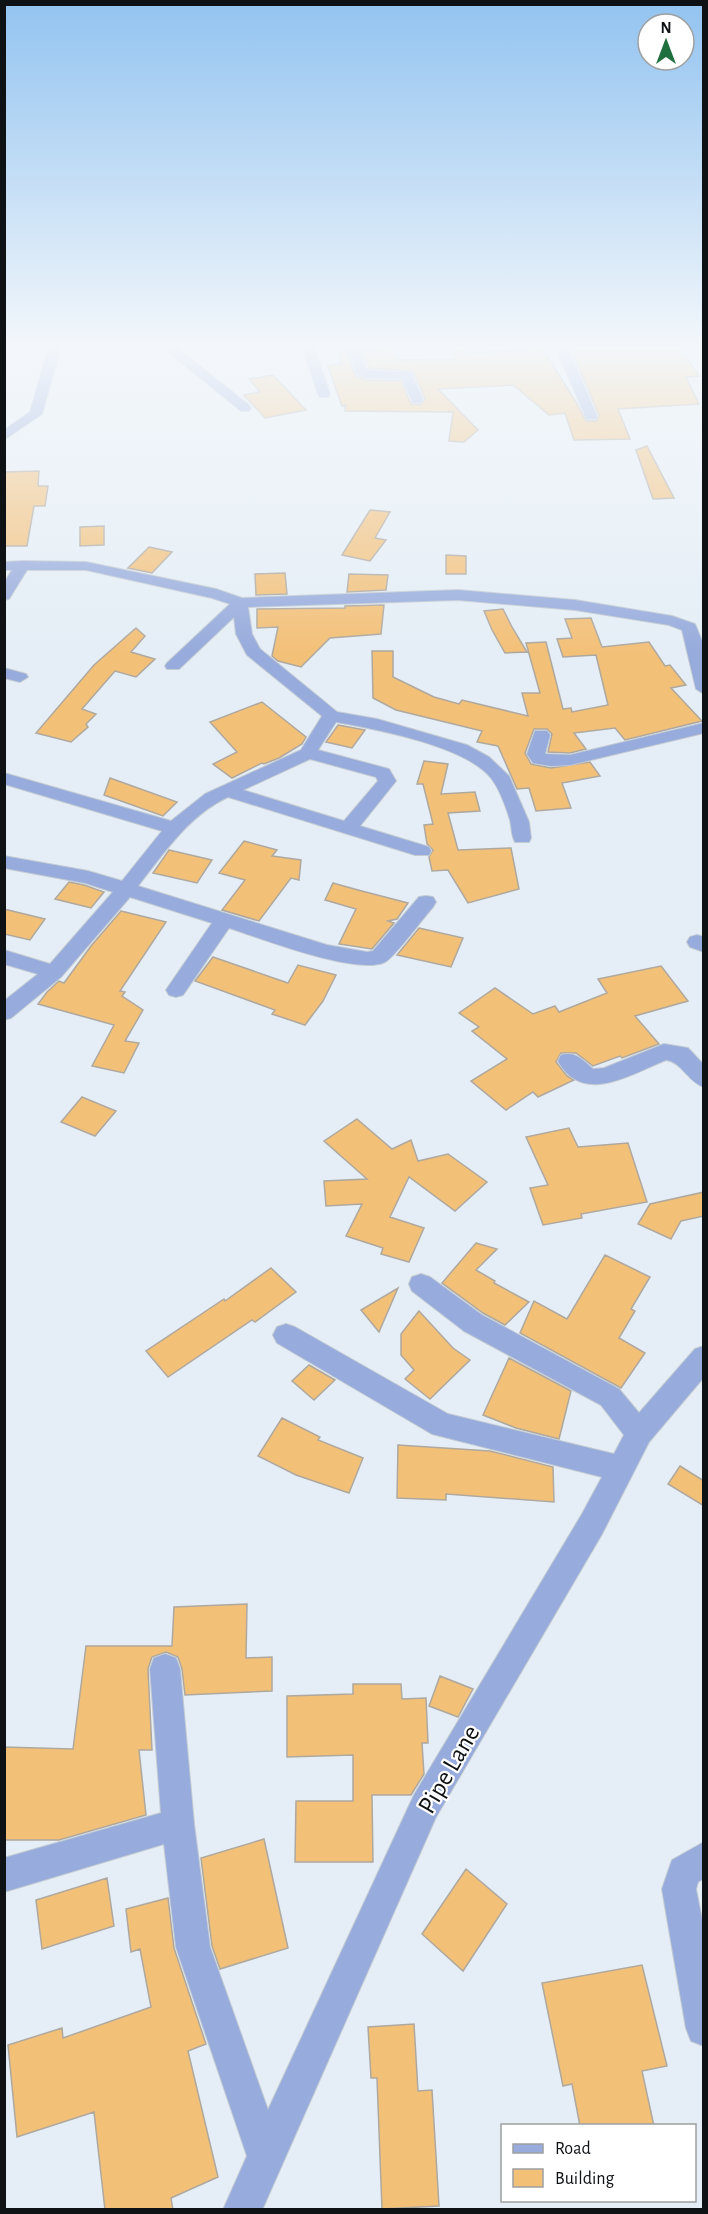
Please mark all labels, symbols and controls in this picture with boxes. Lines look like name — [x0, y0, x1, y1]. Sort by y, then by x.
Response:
north arrow — [636, 12, 696, 72]
text: N — [660, 20, 672, 36]
street label: Pipe Lane — [413, 1721, 484, 1818]
legend — [501, 2124, 696, 2202]
text: Road — [555, 2140, 591, 2158]
text: Building — [555, 2170, 615, 2188]

